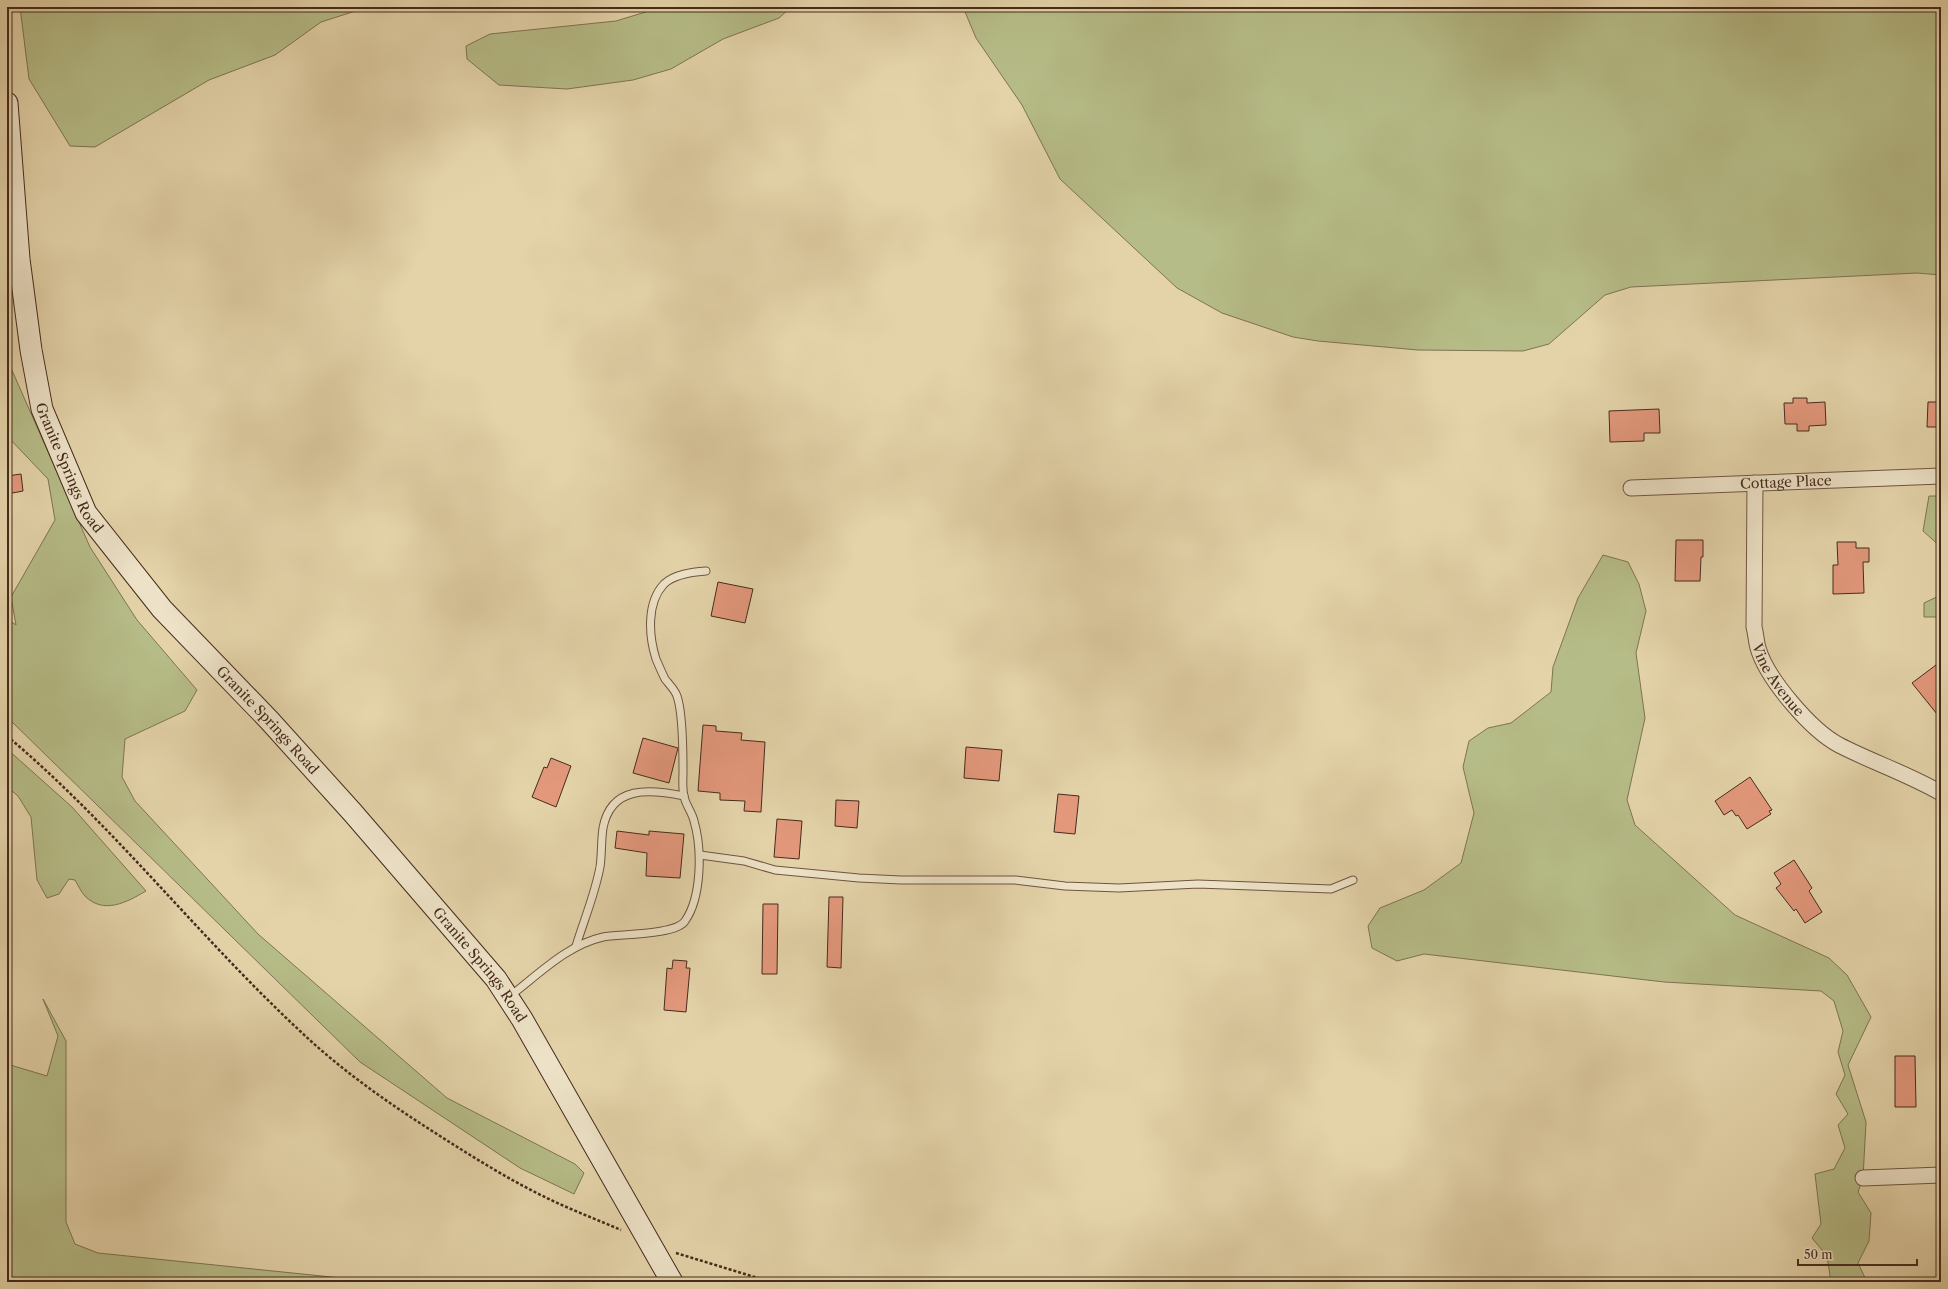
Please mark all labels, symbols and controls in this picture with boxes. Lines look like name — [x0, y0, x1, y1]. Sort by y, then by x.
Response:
street label: Granite Springs Road — [32, 401, 107, 537]
street label: Cottage Place — [1740, 471, 1832, 493]
street label: Vine Avenue — [1748, 640, 1808, 720]
street label: Granite Springs Road — [213, 662, 323, 778]
street label: Granite Springs Road — [429, 903, 531, 1026]
scale bar — [1798, 1241, 1917, 1267]
text: 50 m — [1804, 1247, 1833, 1262]

